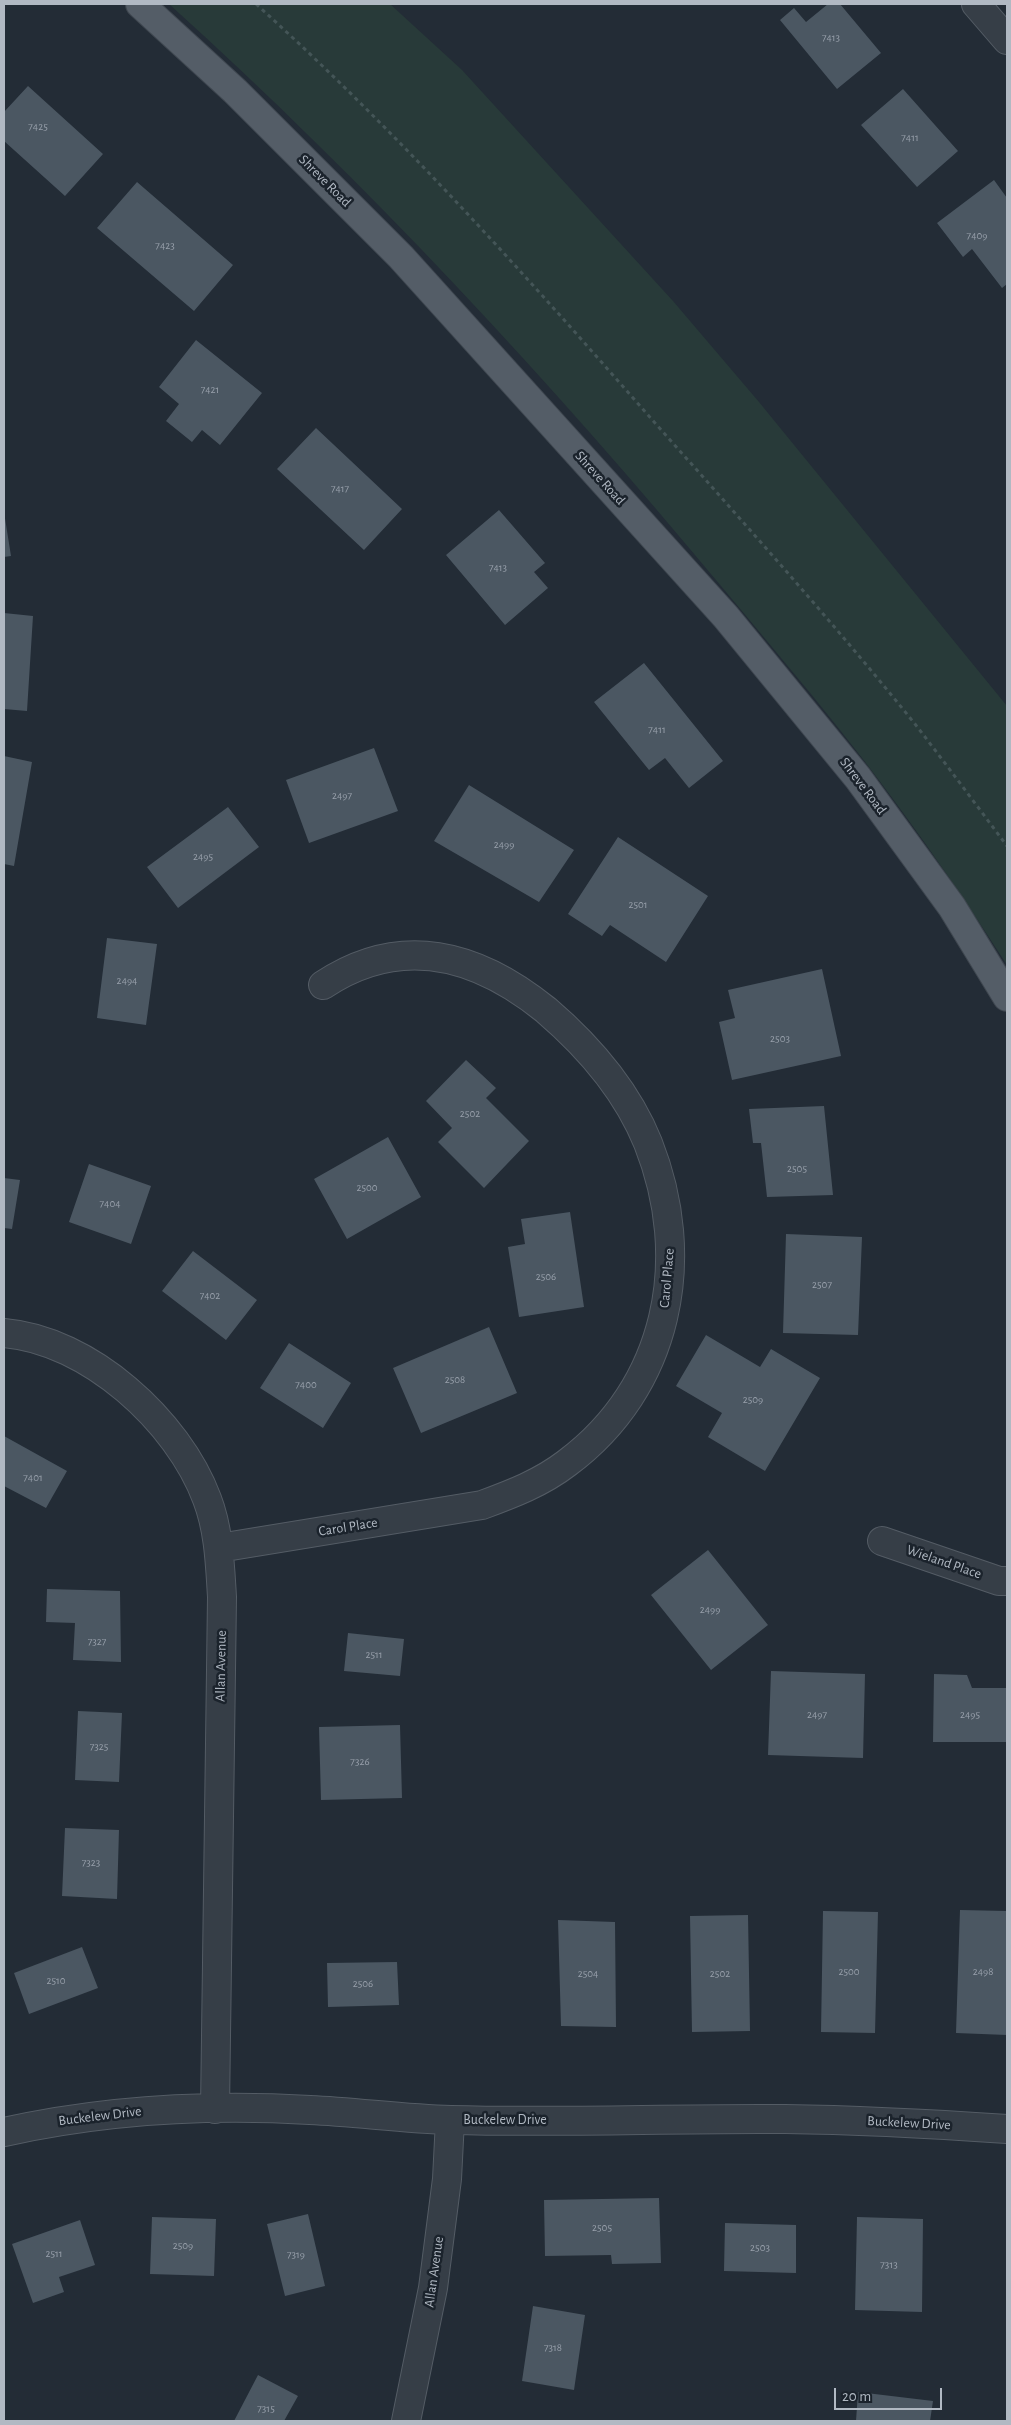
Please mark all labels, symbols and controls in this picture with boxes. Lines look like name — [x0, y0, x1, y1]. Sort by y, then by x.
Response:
house number: 7413 — [822, 31, 840, 45]
house number: 7425 — [28, 120, 48, 134]
house number: 7411 — [901, 131, 919, 145]
street label: Shreve Road — [295, 151, 355, 211]
house number: 7409 — [967, 229, 987, 243]
house number: 7423 — [155, 239, 175, 253]
house number: 7421 — [201, 383, 219, 397]
street label: Shreve Road — [571, 448, 629, 508]
house number: 7417 — [331, 482, 349, 496]
house number: 7413 — [489, 561, 507, 575]
house number: 7411 — [648, 723, 666, 737]
street label: Shreve Road — [836, 754, 890, 818]
house number: 2497 — [332, 789, 352, 803]
house number: 2499 — [494, 838, 514, 852]
house number: 2495 — [193, 850, 213, 864]
house number: 2501 — [628, 898, 648, 912]
house number: 2494 — [117, 974, 137, 988]
house number: 2503 — [770, 1032, 790, 1046]
house number: 2502 — [460, 1107, 480, 1121]
house number: 2505 — [787, 1162, 807, 1176]
house number: 2500 — [356, 1181, 378, 1195]
house number: 7404 — [100, 1197, 120, 1211]
street label: Carol Place — [656, 1247, 678, 1309]
house number: 2506 — [536, 1270, 556, 1284]
house number: 2507 — [812, 1278, 832, 1292]
house number: 7402 — [200, 1289, 220, 1303]
house number: 2508 — [445, 1373, 465, 1387]
house number: 7400 — [295, 1378, 317, 1392]
house number: 2509 — [743, 1393, 763, 1407]
house number: 7401 — [23, 1471, 43, 1485]
street label: Carol Place — [317, 1514, 379, 1540]
street label: Wieland Place — [904, 1541, 984, 1583]
house number: 2499 — [700, 1603, 720, 1617]
street label: Allan Avenue — [212, 1630, 230, 1702]
house number: 7327 — [88, 1635, 106, 1649]
house number: 2511 — [365, 1648, 383, 1662]
house number: 2497 — [807, 1708, 827, 1722]
house number: 2495 — [960, 1708, 980, 1722]
house number: 7325 — [90, 1740, 108, 1754]
house number: 7326 — [350, 1755, 370, 1769]
house number: 7323 — [82, 1856, 100, 1870]
house number: 2500 — [838, 1965, 860, 1979]
house number: 2498 — [973, 1965, 993, 1979]
house number: 2504 — [578, 1967, 598, 1981]
house number: 2502 — [710, 1967, 730, 1981]
house number: 2510 — [46, 1974, 66, 1988]
house number: 2506 — [353, 1977, 373, 1991]
street label: Buckelew Drive — [58, 2103, 142, 2129]
street label: Buckelew Drive — [463, 2112, 547, 2128]
street label: Buckelew Drive — [867, 2112, 951, 2134]
house number: 2505 — [592, 2221, 612, 2235]
street label: Allan Avenue — [421, 2235, 447, 2309]
house number: 2509 — [173, 2239, 193, 2253]
house number: 2503 — [750, 2241, 770, 2255]
house number: 2511 — [45, 2247, 63, 2261]
house number: 7319 — [287, 2248, 305, 2262]
house number: 7313 — [880, 2258, 898, 2272]
house number: 7318 — [544, 2341, 562, 2355]
scale bar — [836, 2378, 944, 2410]
text: 20 m — [842, 2389, 871, 2404]
house number: 7315 — [257, 2402, 275, 2416]

